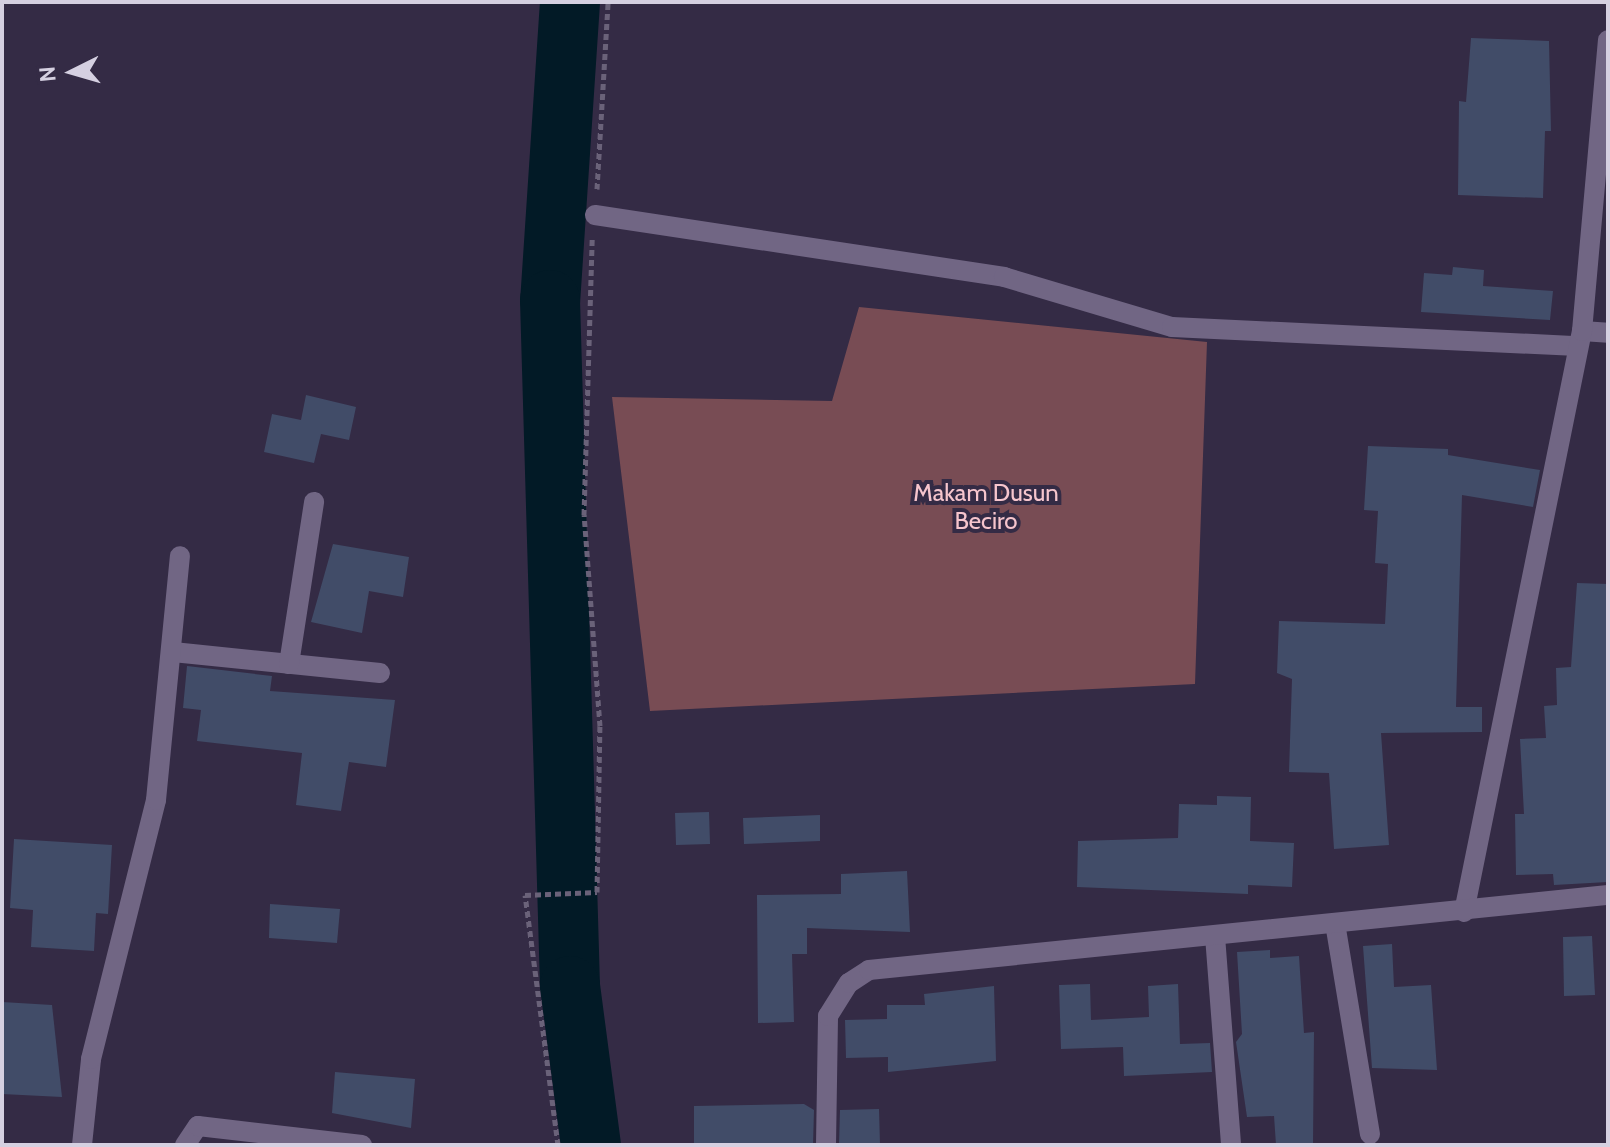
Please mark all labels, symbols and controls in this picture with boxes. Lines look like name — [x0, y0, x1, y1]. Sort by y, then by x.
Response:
north arrow — [32, 32, 112, 112]
text: N — [33, 65, 62, 83]
park label: Makam Dusun Beciro — [913, 479, 1059, 535]

